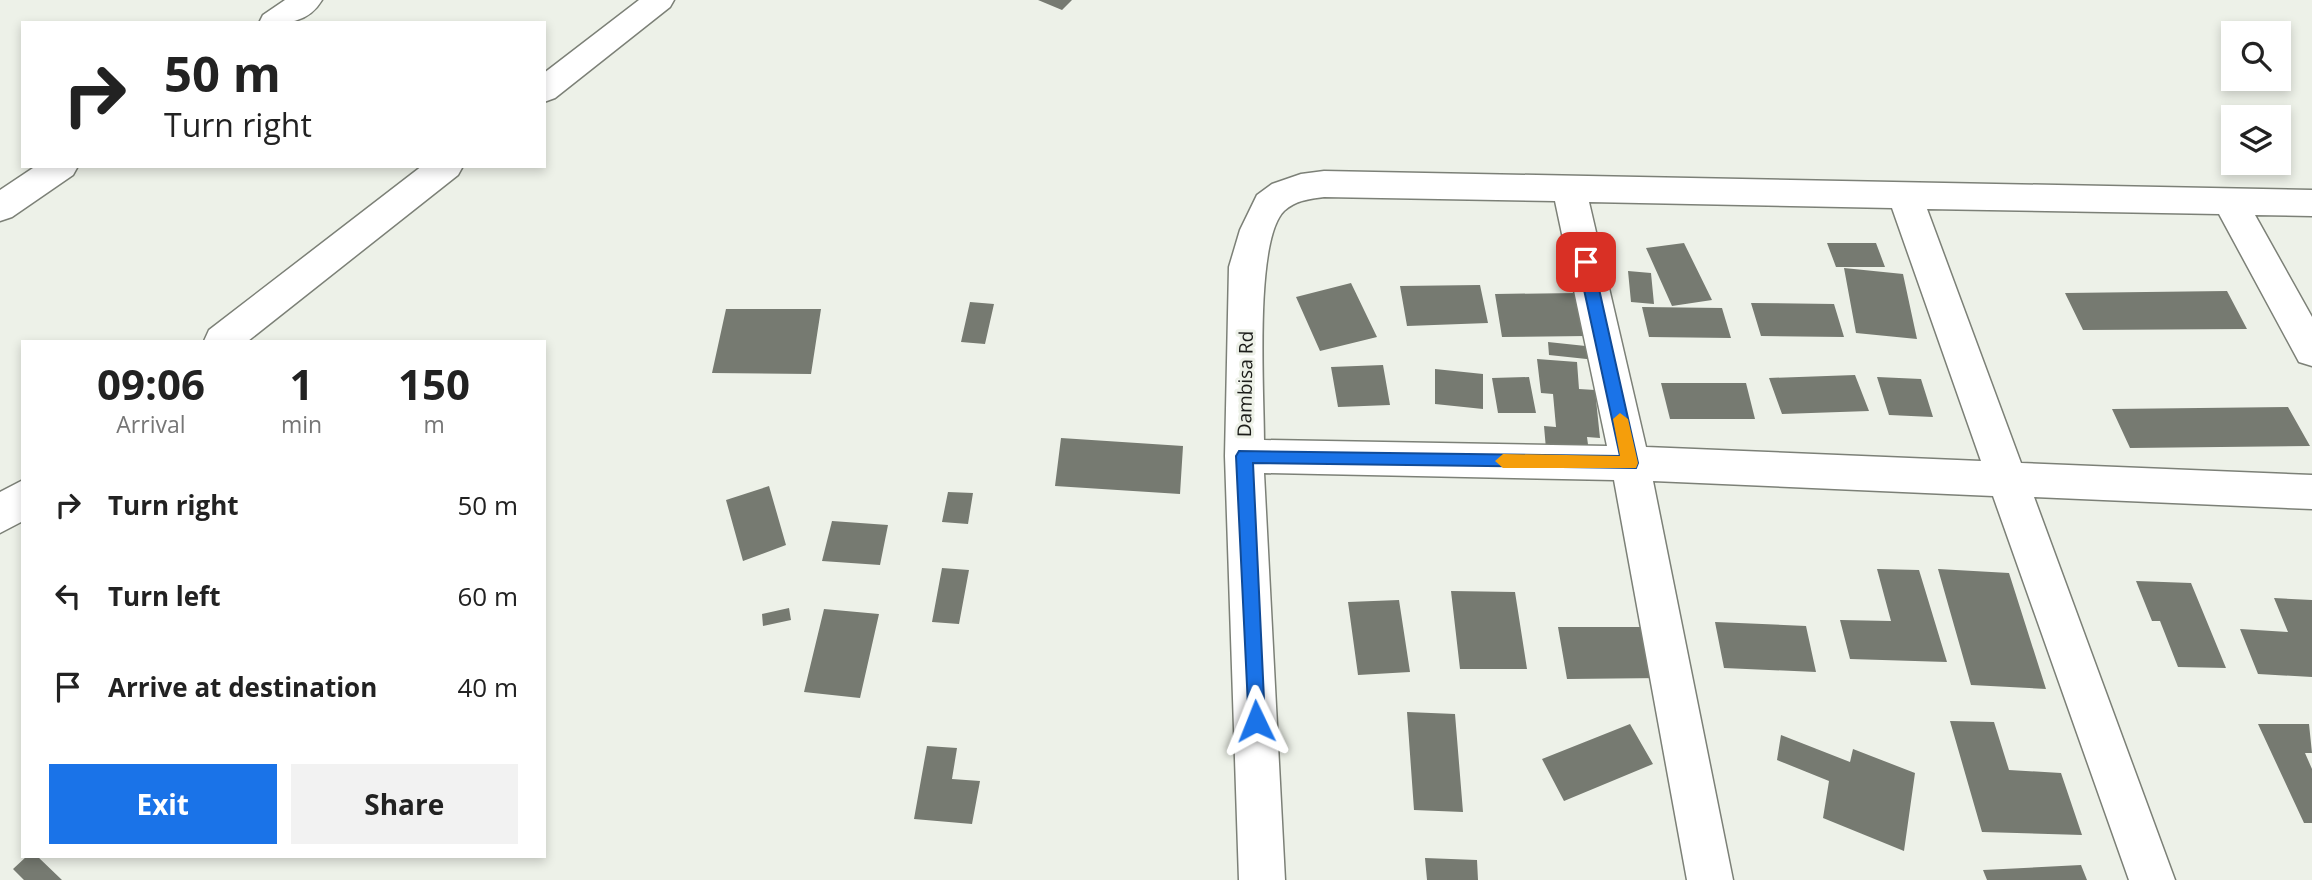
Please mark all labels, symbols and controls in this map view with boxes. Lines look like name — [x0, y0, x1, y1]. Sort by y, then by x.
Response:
map controls — [2221, 21, 2291, 175]
button: search — [2221, 21, 2291, 91]
text: 50 m — [164, 40, 281, 106]
icon: right — [49, 49, 140, 140]
text: Turn right — [164, 103, 312, 146]
button: layers — [2221, 105, 2291, 175]
pin — [1556, 232, 1616, 292]
icon: arrive — [1567, 243, 1605, 281]
street label: Dambisa Rd — [1231, 331, 1259, 437]
text: 09:06 — [97, 355, 205, 412]
text: 1 — [289, 355, 314, 412]
text: 150 — [398, 355, 470, 412]
text: Arrival — [116, 408, 186, 440]
text: min — [281, 408, 322, 440]
text: m — [423, 408, 445, 440]
icon: right — [49, 486, 87, 524]
text: Turn right — [108, 487, 239, 523]
text: 50 m — [457, 487, 518, 523]
icon: left — [49, 577, 87, 615]
text: Turn left — [108, 578, 220, 614]
text: 60 m — [457, 578, 518, 614]
icon: arrive — [49, 668, 87, 706]
text: Arrive at destination — [108, 669, 377, 705]
text: 40 m — [457, 669, 518, 705]
position arrow — [1219, 684, 1293, 758]
button: Exit — [49, 764, 277, 844]
button: Share — [291, 764, 518, 844]

